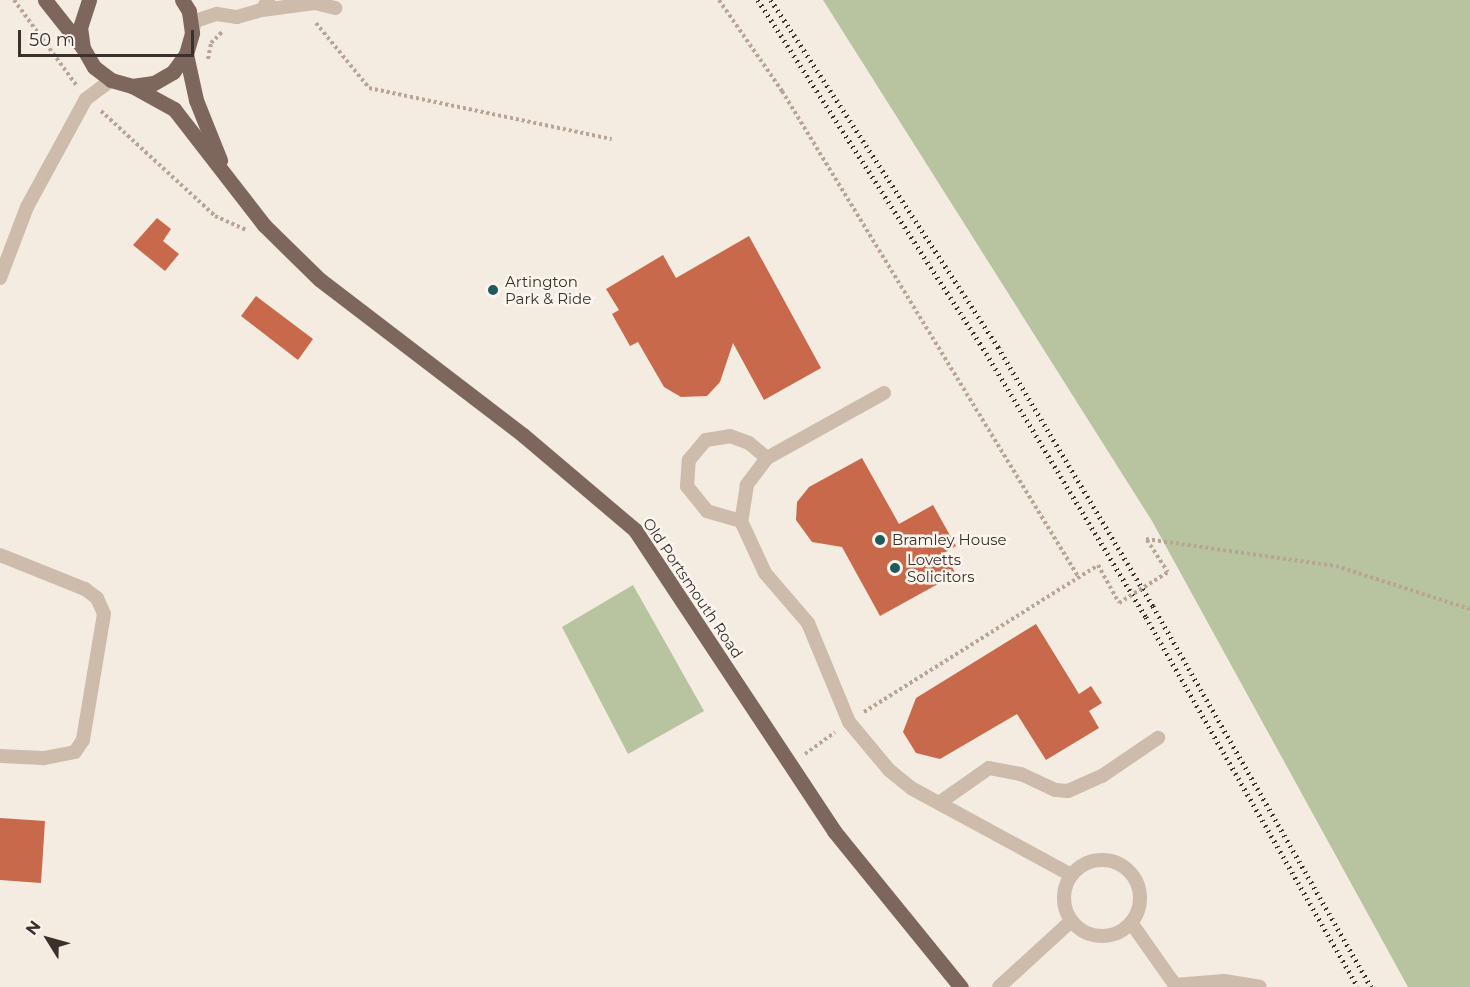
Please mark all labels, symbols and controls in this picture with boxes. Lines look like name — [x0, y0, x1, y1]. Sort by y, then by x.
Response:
scale bar — [21, 18, 196, 56]
text: 50 m — [29, 29, 75, 51]
place label: Artington Park & Ride — [505, 272, 591, 307]
marker: Artington Park & Ride — [486, 283, 500, 297]
street label: Old Portsmouth Road — [639, 515, 747, 661]
place label: Bramley House — [892, 531, 1007, 549]
marker: Bramley House — [873, 533, 887, 547]
place label: Lovetts Solicitors — [907, 550, 974, 585]
marker: Lovetts Solicitors — [888, 561, 902, 575]
north arrow — [18, 909, 78, 969]
text: N — [22, 917, 45, 939]

